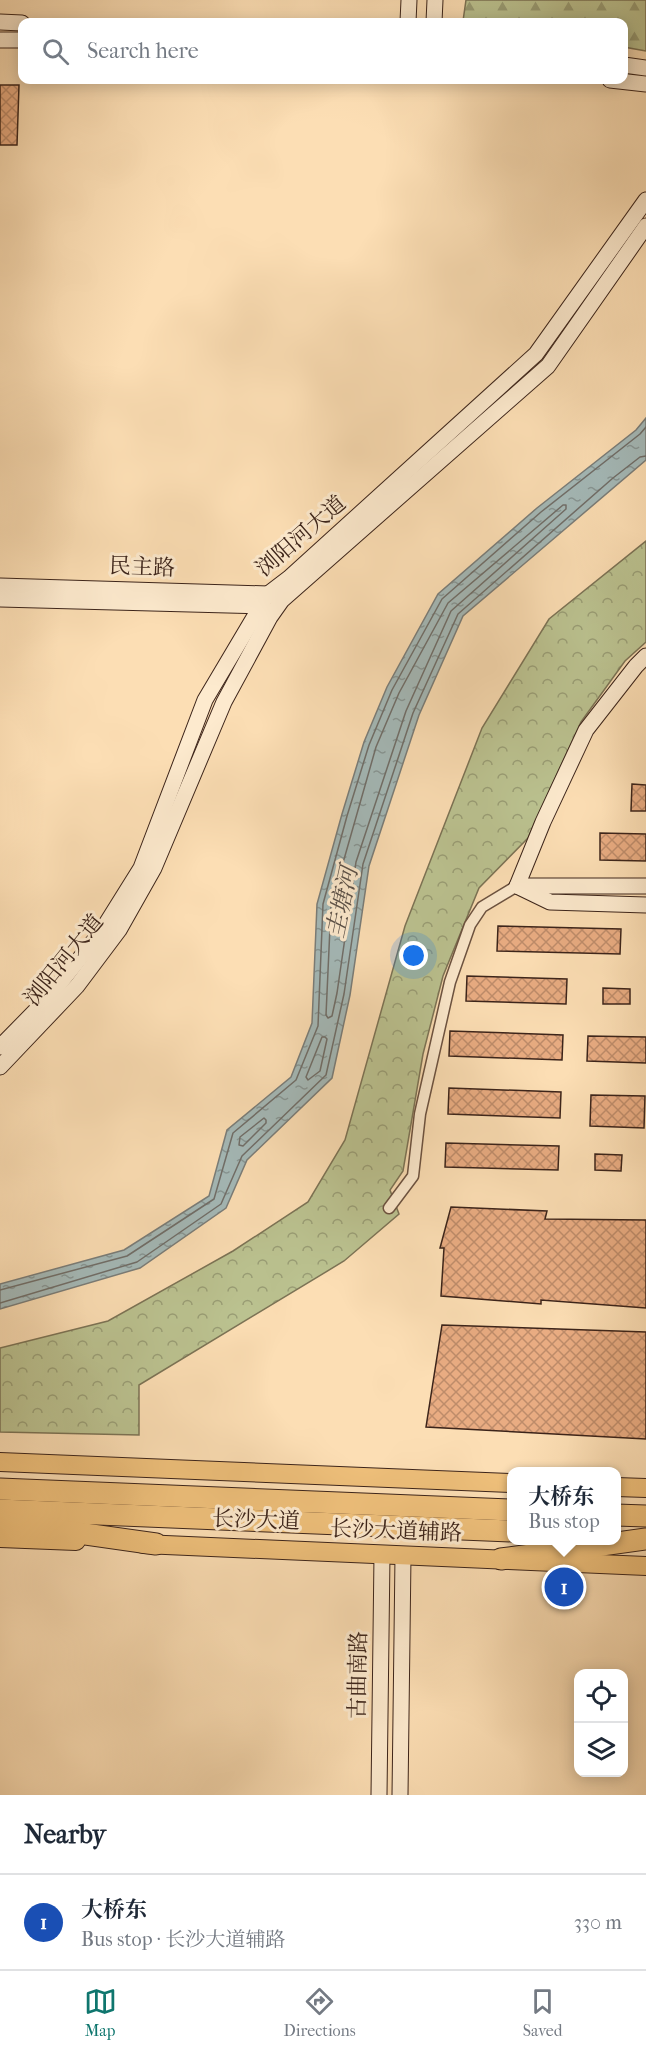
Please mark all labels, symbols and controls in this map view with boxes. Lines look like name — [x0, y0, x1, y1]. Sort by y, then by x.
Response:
search box — [18, 18, 628, 84]
icon: search — [39, 35, 72, 68]
text: Search here — [87, 38, 199, 64]
street label: 浏阳河大道 — [251, 490, 351, 582]
street label: 民主路 — [109, 553, 175, 581]
water label: 圭塘河 — [321, 860, 364, 940]
street label: 浏阳河大道 — [19, 909, 109, 1011]
your location — [399, 941, 428, 970]
popup — [507, 1467, 621, 1545]
text: 大桥东 — [528, 1484, 594, 1510]
street label: 长沙大道 — [212, 1505, 300, 1535]
text: Bus stop — [528, 1510, 600, 1533]
street label: 长沙大道辅路 — [330, 1516, 462, 1546]
pin: 1 — [544, 1564, 584, 1610]
street label: 古曲南路 — [344, 1631, 372, 1719]
map controls — [574, 1669, 628, 1777]
button: locate — [574, 1669, 628, 1723]
button: layers — [574, 1723, 628, 1777]
text: Nearby — [24, 1819, 106, 1850]
text: 大桥东 — [81, 1897, 147, 1923]
text: 1 — [40, 1911, 47, 1934]
text: 330 m — [574, 1911, 622, 1934]
text: Bus stop · 长沙大道辅路 — [81, 1928, 285, 1951]
tab: Map — [84, 1985, 117, 2040]
tab: Directions — [284, 1985, 356, 2040]
tab: Saved — [523, 1985, 562, 2040]

